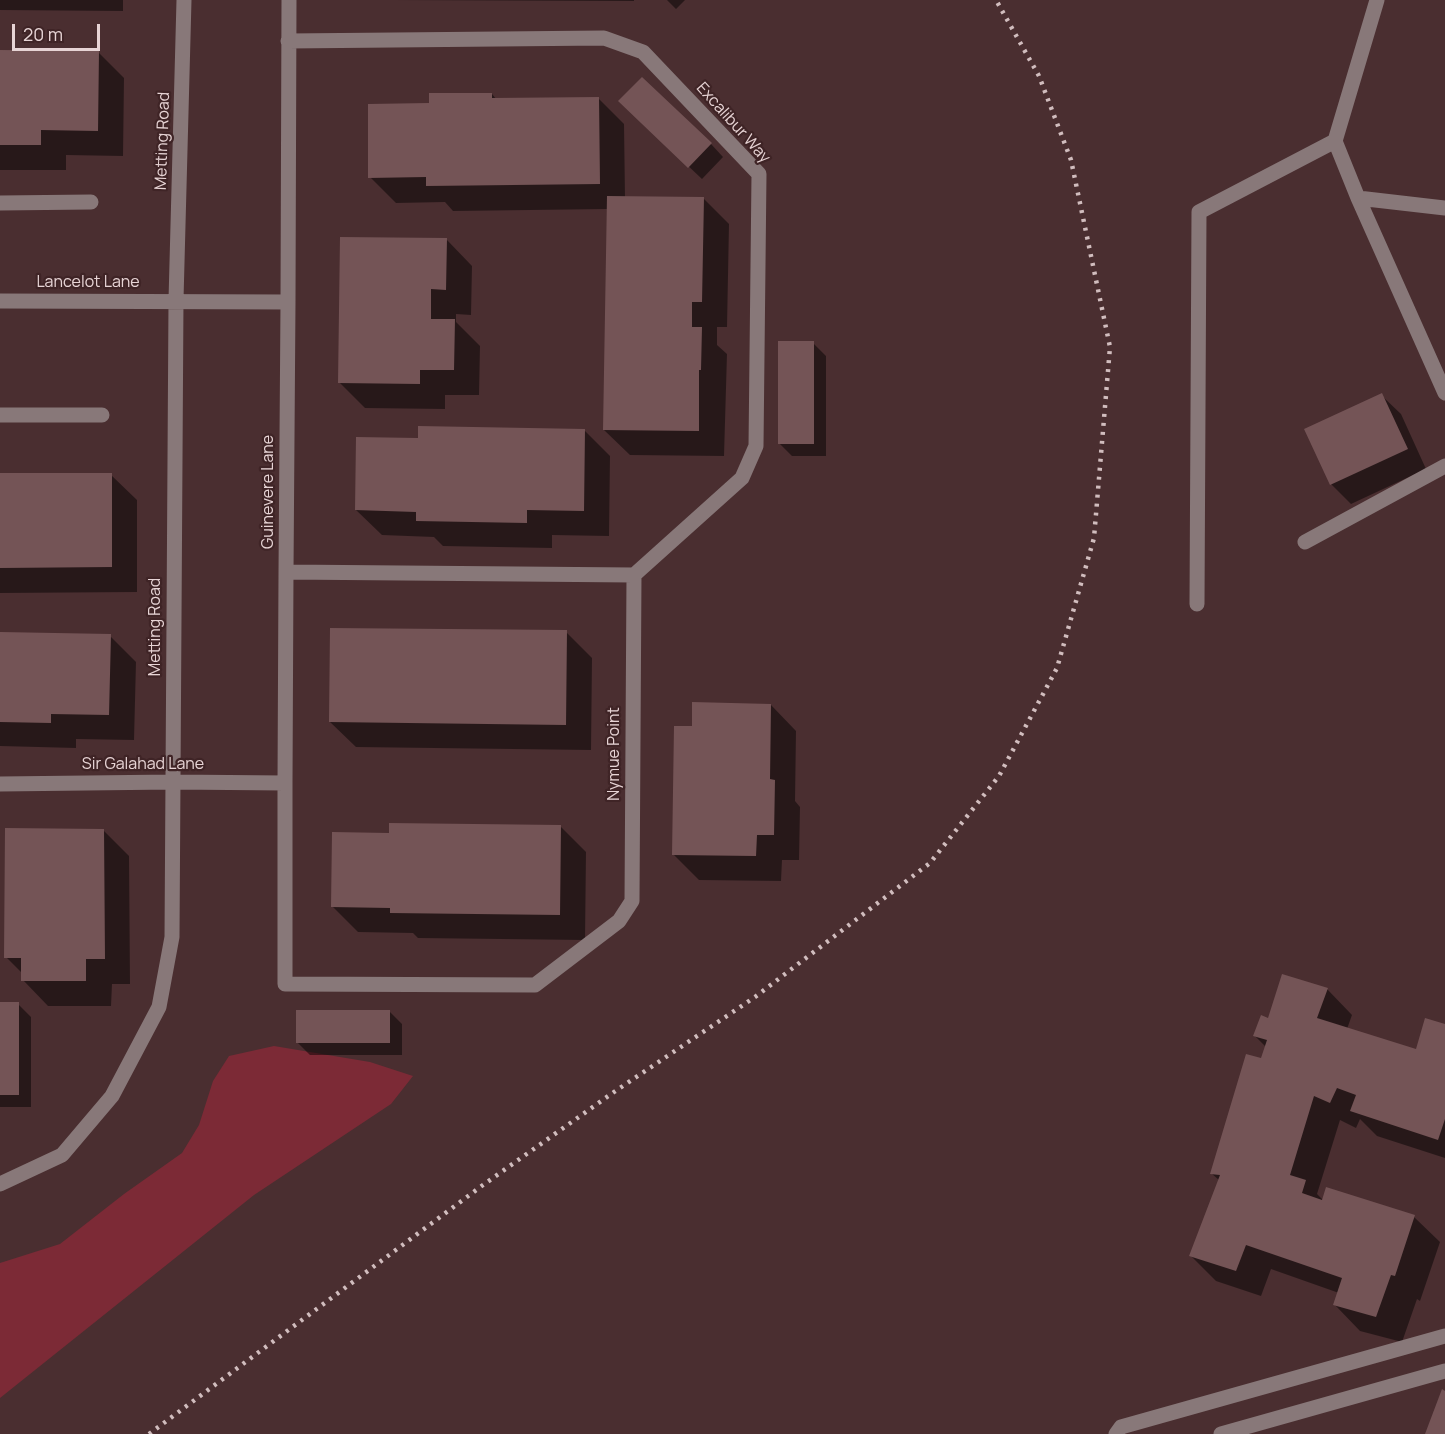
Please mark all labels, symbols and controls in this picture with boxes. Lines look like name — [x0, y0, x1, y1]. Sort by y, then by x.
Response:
scale bar — [15, 12, 104, 50]
text: 20 m — [23, 22, 63, 46]
street label: Excalibur Way — [692, 79, 774, 167]
street label: Metting Road — [152, 91, 174, 191]
street label: Lancelot Lane — [36, 273, 140, 293]
street label: Guinevere Lane — [259, 435, 279, 549]
street label: Metting Road — [146, 578, 166, 676]
street label: Nymue Point — [605, 707, 625, 801]
street label: Sir Galahad Lane — [82, 755, 204, 775]

